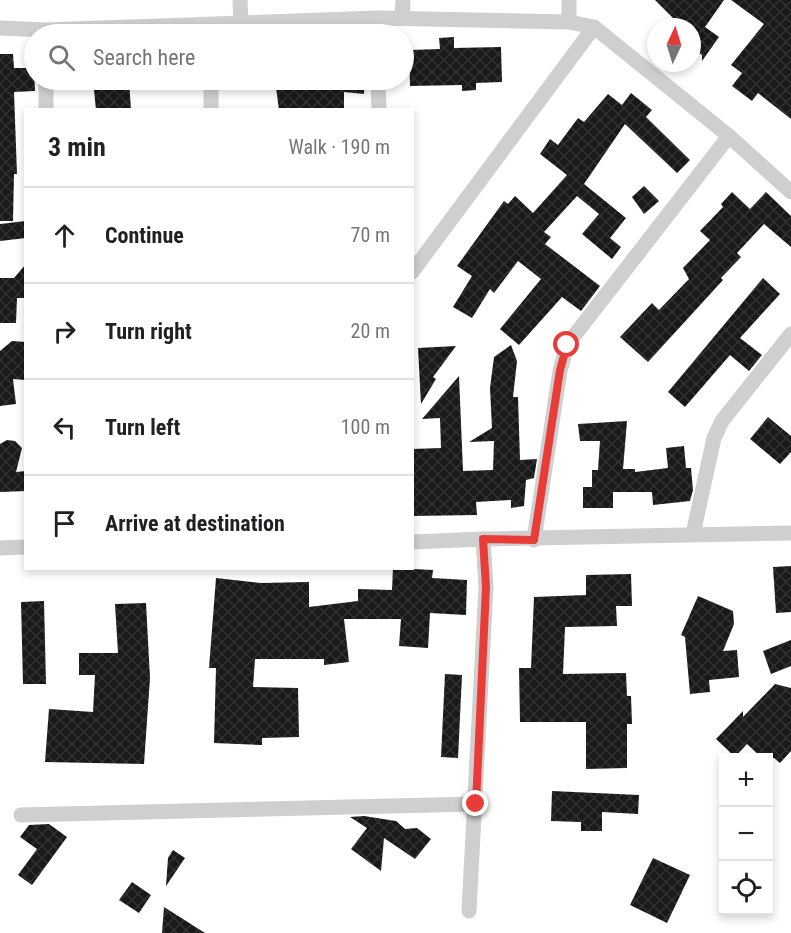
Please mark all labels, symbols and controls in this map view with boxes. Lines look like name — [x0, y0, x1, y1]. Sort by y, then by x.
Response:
north arrow — [647, 18, 701, 72]
search box — [24, 24, 414, 90]
icon: search — [45, 41, 78, 74]
text: Search here — [93, 45, 195, 70]
text: 3 min — [48, 132, 106, 162]
text: Walk · 190 m — [289, 135, 390, 159]
icon: ahead — [48, 219, 81, 252]
text: Continue — [105, 223, 184, 248]
text: 70 m — [351, 223, 390, 247]
icon: right — [48, 315, 81, 348]
text: Turn right — [105, 319, 192, 344]
text: 20 m — [351, 319, 390, 343]
route start — [553, 331, 579, 357]
icon: left — [48, 411, 81, 444]
text: Turn left — [105, 415, 180, 440]
text: 100 m — [341, 415, 390, 439]
icon: arrive — [48, 507, 81, 540]
text: Arrive at destination — [105, 511, 285, 536]
map controls — [719, 753, 773, 915]
button: + — [719, 753, 773, 807]
route end — [462, 790, 488, 816]
button: − — [719, 807, 773, 861]
button: locate — [719, 861, 773, 915]

